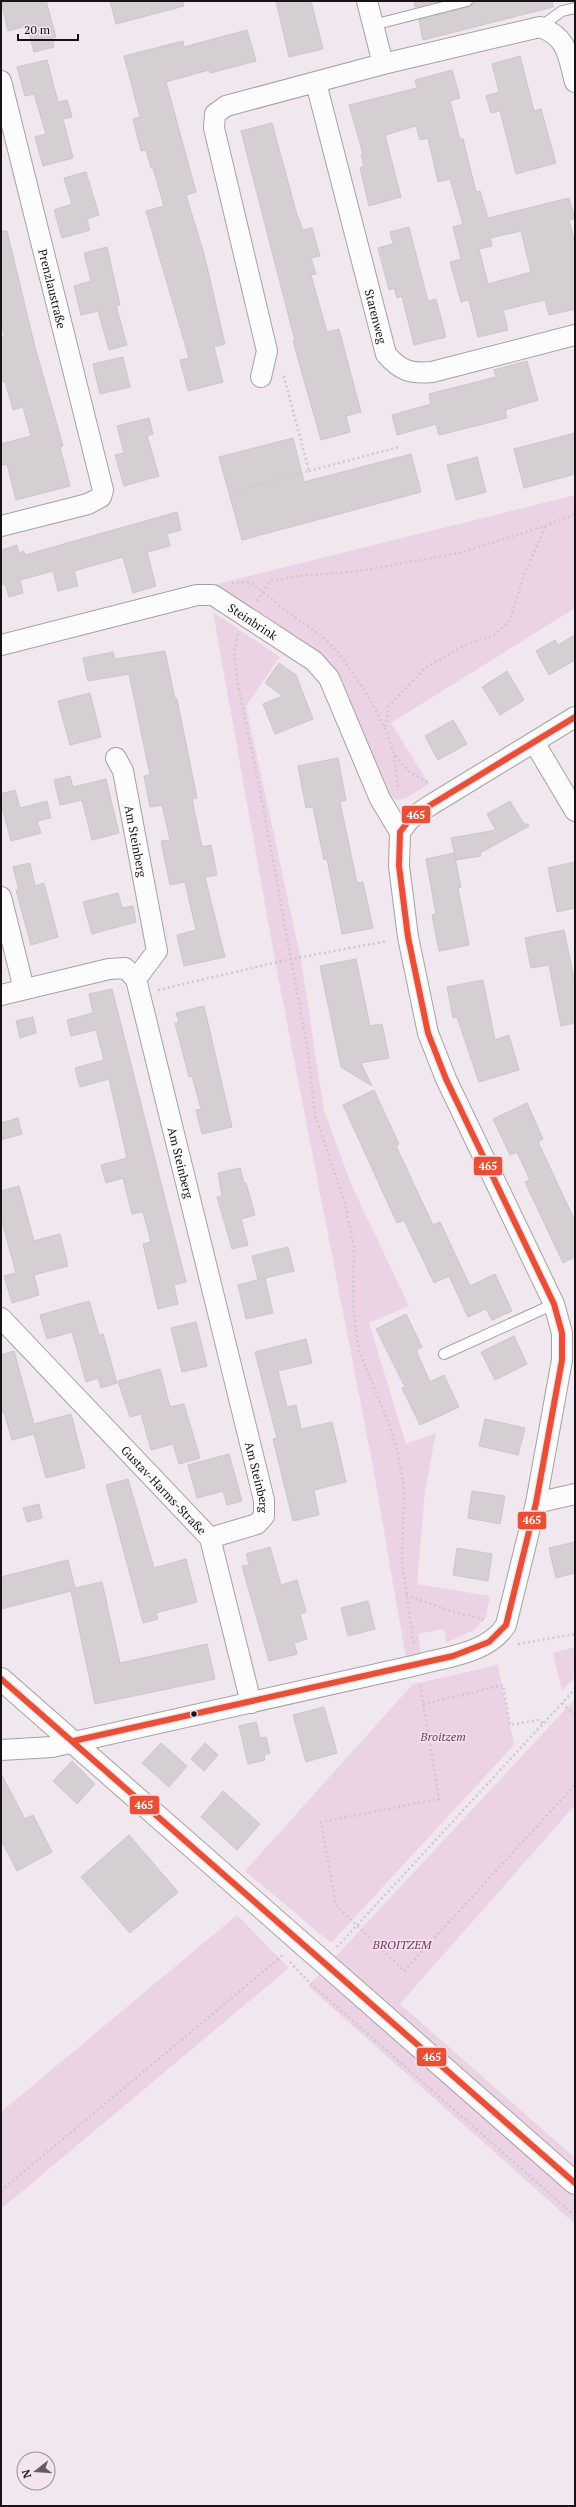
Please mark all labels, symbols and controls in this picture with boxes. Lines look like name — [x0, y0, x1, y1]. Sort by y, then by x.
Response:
scale bar — [18, 16, 78, 42]
text: 20 m — [24, 22, 51, 37]
street label: Prenzlaustraße — [36, 247, 70, 330]
street label: Starenweg — [362, 287, 391, 346]
street label: Steinbrink — [225, 600, 281, 643]
street label: Am Steinberg — [122, 804, 150, 879]
line badge: 465 — [401, 805, 431, 824]
text: 465 — [407, 808, 425, 822]
street label: Am Steinberg — [165, 1125, 197, 1200]
line badge: 465 — [473, 1156, 503, 1176]
text: 465 — [479, 1159, 497, 1173]
street label: Am Steinberg — [242, 1440, 272, 1514]
street label: Gustav-Harms-Straße — [118, 1442, 210, 1537]
line badge: 465 — [517, 1511, 547, 1530]
text: 465 — [523, 1513, 541, 1527]
unlabelled marker — [189, 1709, 199, 1719]
park label: Broitzem — [419, 1729, 466, 1744]
line badge: 465 — [129, 1795, 160, 1815]
text: 465 — [135, 1798, 153, 1812]
park label: BROITZEM — [372, 1937, 433, 1952]
line badge: 465 — [416, 2047, 447, 2067]
text: 465 — [423, 2050, 441, 2064]
north arrow — [16, 2451, 56, 2491]
text: N — [18, 2467, 34, 2480]

